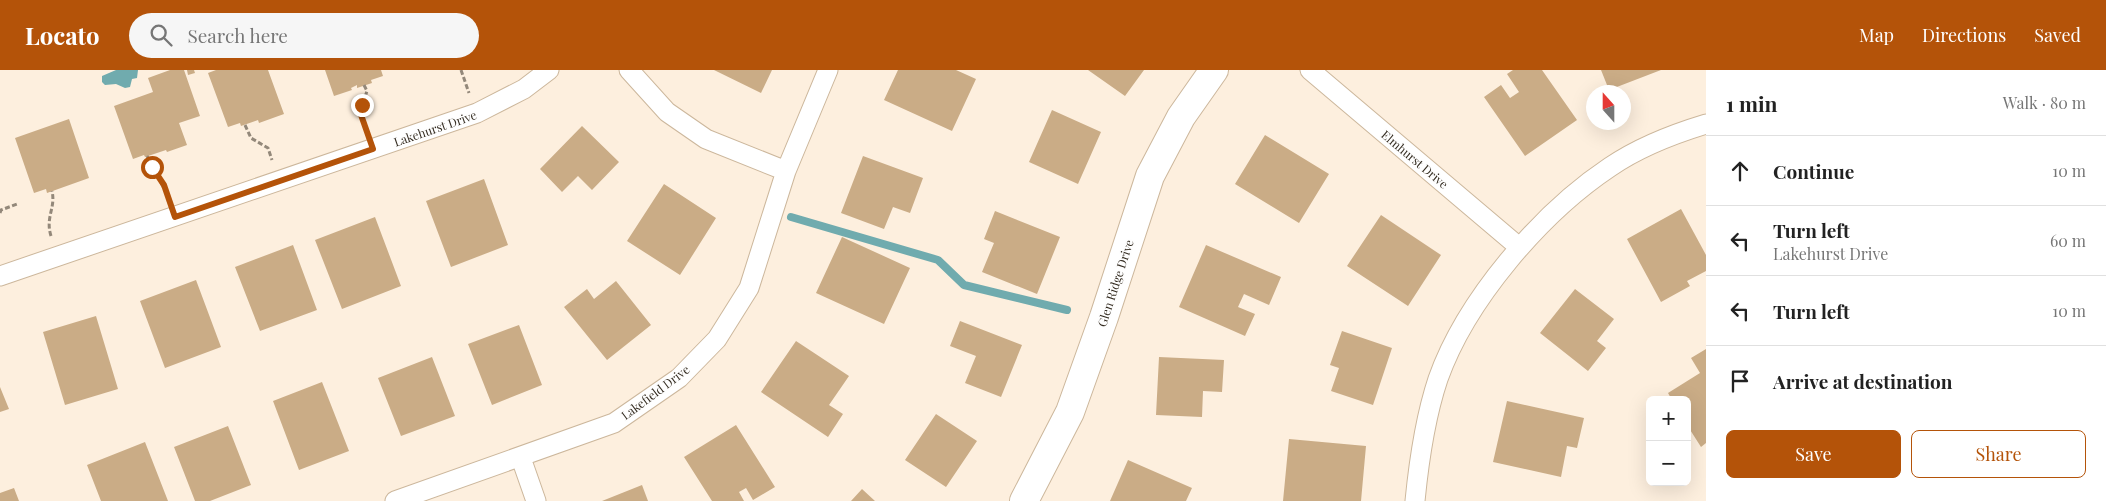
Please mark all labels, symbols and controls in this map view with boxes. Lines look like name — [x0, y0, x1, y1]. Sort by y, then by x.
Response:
search box — [129, 13, 479, 58]
text: Locato — [25, 19, 99, 51]
icon: search — [147, 21, 175, 49]
text: Search here — [187, 22, 288, 48]
text: Map — [1859, 23, 1894, 47]
text: Directions — [1922, 23, 2006, 47]
text: Saved — [2034, 23, 2081, 47]
north arrow — [1586, 85, 1631, 130]
text: 1 min — [1726, 89, 1777, 117]
text: Walk · 80 m — [2003, 92, 2086, 113]
route end — [351, 94, 374, 117]
street label: Lakehurst Drive — [392, 106, 478, 150]
street label: Elmhurst Drive — [1378, 126, 1452, 192]
route start — [141, 156, 164, 179]
icon: ahead — [1726, 157, 1754, 185]
text: Continue — [1773, 158, 1854, 184]
text: 10 m — [2052, 160, 2086, 181]
text: Turn left — [1773, 217, 1850, 243]
icon: left — [1726, 227, 1754, 255]
text: 60 m — [2050, 230, 2086, 251]
street label: Glen Ridge Drive — [1093, 237, 1137, 329]
text: Lakehurst Drive — [1773, 243, 1888, 264]
icon: left — [1726, 297, 1754, 325]
text: Turn left — [1773, 298, 1850, 324]
text: 10 m — [2052, 300, 2086, 321]
street label: Lakefield Drive — [618, 361, 692, 423]
icon: arrive — [1726, 367, 1754, 395]
text: Arrive at destination — [1773, 368, 1953, 394]
map controls — [1646, 396, 1691, 486]
button: + — [1646, 396, 1691, 441]
button: Save — [1726, 430, 1901, 478]
button: Share — [1911, 430, 2086, 478]
button: − — [1646, 441, 1691, 486]

